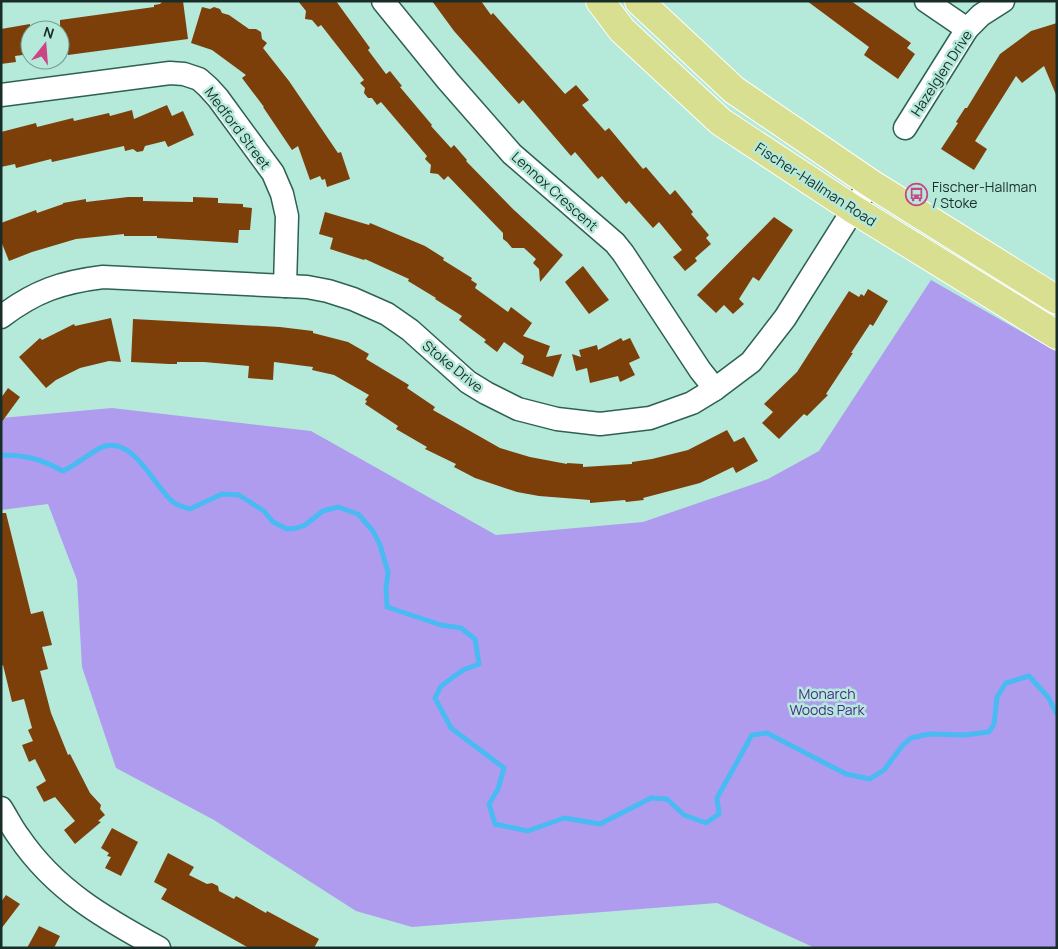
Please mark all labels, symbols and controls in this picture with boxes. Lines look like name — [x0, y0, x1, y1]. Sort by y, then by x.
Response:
north arrow — [20, 20, 70, 70]
text: N — [41, 22, 57, 43]
street label: Hazelglen Drive — [906, 26, 976, 120]
street label: Medford Street — [201, 83, 275, 173]
street label: Fischer-Hallman Road — [752, 138, 880, 230]
street label: Lennox Crescent — [508, 147, 602, 235]
place label: Fischer-Hallman / Stoke — [932, 177, 1037, 212]
bus stop icon: Fischer-Hallman / Stoke — [904, 182, 928, 206]
street label: Stoke Drive — [419, 336, 487, 396]
park label: Monarch Woods Park — [789, 684, 866, 719]

